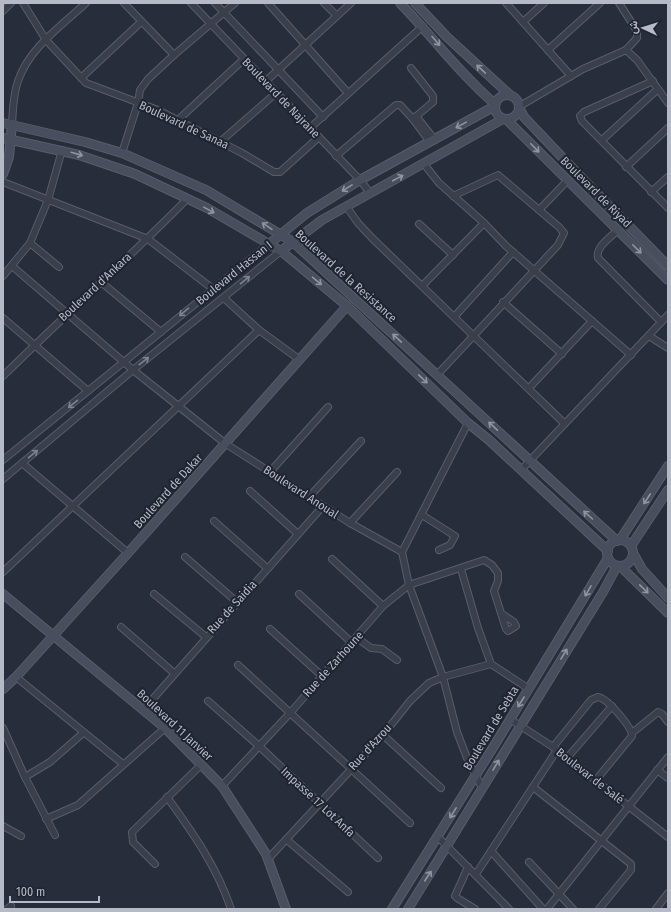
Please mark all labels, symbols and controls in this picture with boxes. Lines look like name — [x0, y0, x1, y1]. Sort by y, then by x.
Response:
north arrow — [623, 8, 663, 48]
text: ش — [627, 20, 640, 34]
one-way arrow — [431, 36, 440, 46]
street label: Boulevard de Najrane — [239, 55, 323, 141]
one-way arrow — [476, 64, 486, 74]
street label: Boulevard de Sanaa — [137, 98, 231, 152]
one-way arrow — [455, 122, 467, 130]
one-way arrow — [530, 143, 539, 153]
one-way arrow — [70, 151, 83, 158]
street label: Boulevard de Riyad — [558, 154, 634, 230]
one-way arrow — [392, 174, 404, 182]
one-way arrow — [342, 184, 353, 192]
one-way arrow — [203, 206, 215, 214]
one-way arrow — [262, 222, 273, 230]
street label: Boulevard de la Resistance — [292, 227, 400, 325]
street label: Boulevard Hassan I — [193, 238, 275, 308]
one-way arrow — [632, 244, 642, 254]
street label: Boulevard d'Ankara — [56, 250, 134, 324]
one-way arrow — [240, 276, 250, 285]
one-way arrow — [312, 277, 322, 286]
one-way arrow — [179, 308, 189, 317]
one-way arrow — [392, 334, 402, 343]
one-way arrow — [138, 357, 149, 366]
one-way arrow — [418, 374, 428, 384]
one-way arrow — [67, 399, 78, 408]
one-way arrow — [487, 422, 498, 431]
one-way arrow — [28, 449, 38, 458]
street label: Boulevard de Dakar — [131, 450, 206, 531]
street label: Boulevard Anoual — [261, 463, 341, 521]
one-way arrow — [643, 493, 651, 504]
one-way arrow — [583, 511, 593, 520]
street label: Rue de Saidia — [204, 577, 260, 637]
one-way arrow — [639, 584, 649, 594]
one-way arrow — [584, 585, 592, 597]
street label: Rue de Zarhoune — [300, 628, 366, 700]
one-way arrow — [561, 648, 569, 660]
street label: Boulevard de Sebta — [460, 683, 522, 773]
street label: Boulevard 11 Janvier — [134, 686, 216, 764]
one-way arrow — [516, 696, 524, 708]
street label: Rue d'Azrou — [346, 721, 394, 773]
street label: Boulevar de Salé — [553, 745, 627, 807]
one-way arrow — [492, 759, 500, 771]
street label: Impasse 17 Lot Anfa — [278, 764, 358, 840]
one-way arrow — [448, 807, 456, 819]
one-way arrow — [424, 871, 432, 882]
scale bar — [10, 878, 99, 904]
text: 100 m — [16, 885, 45, 899]

